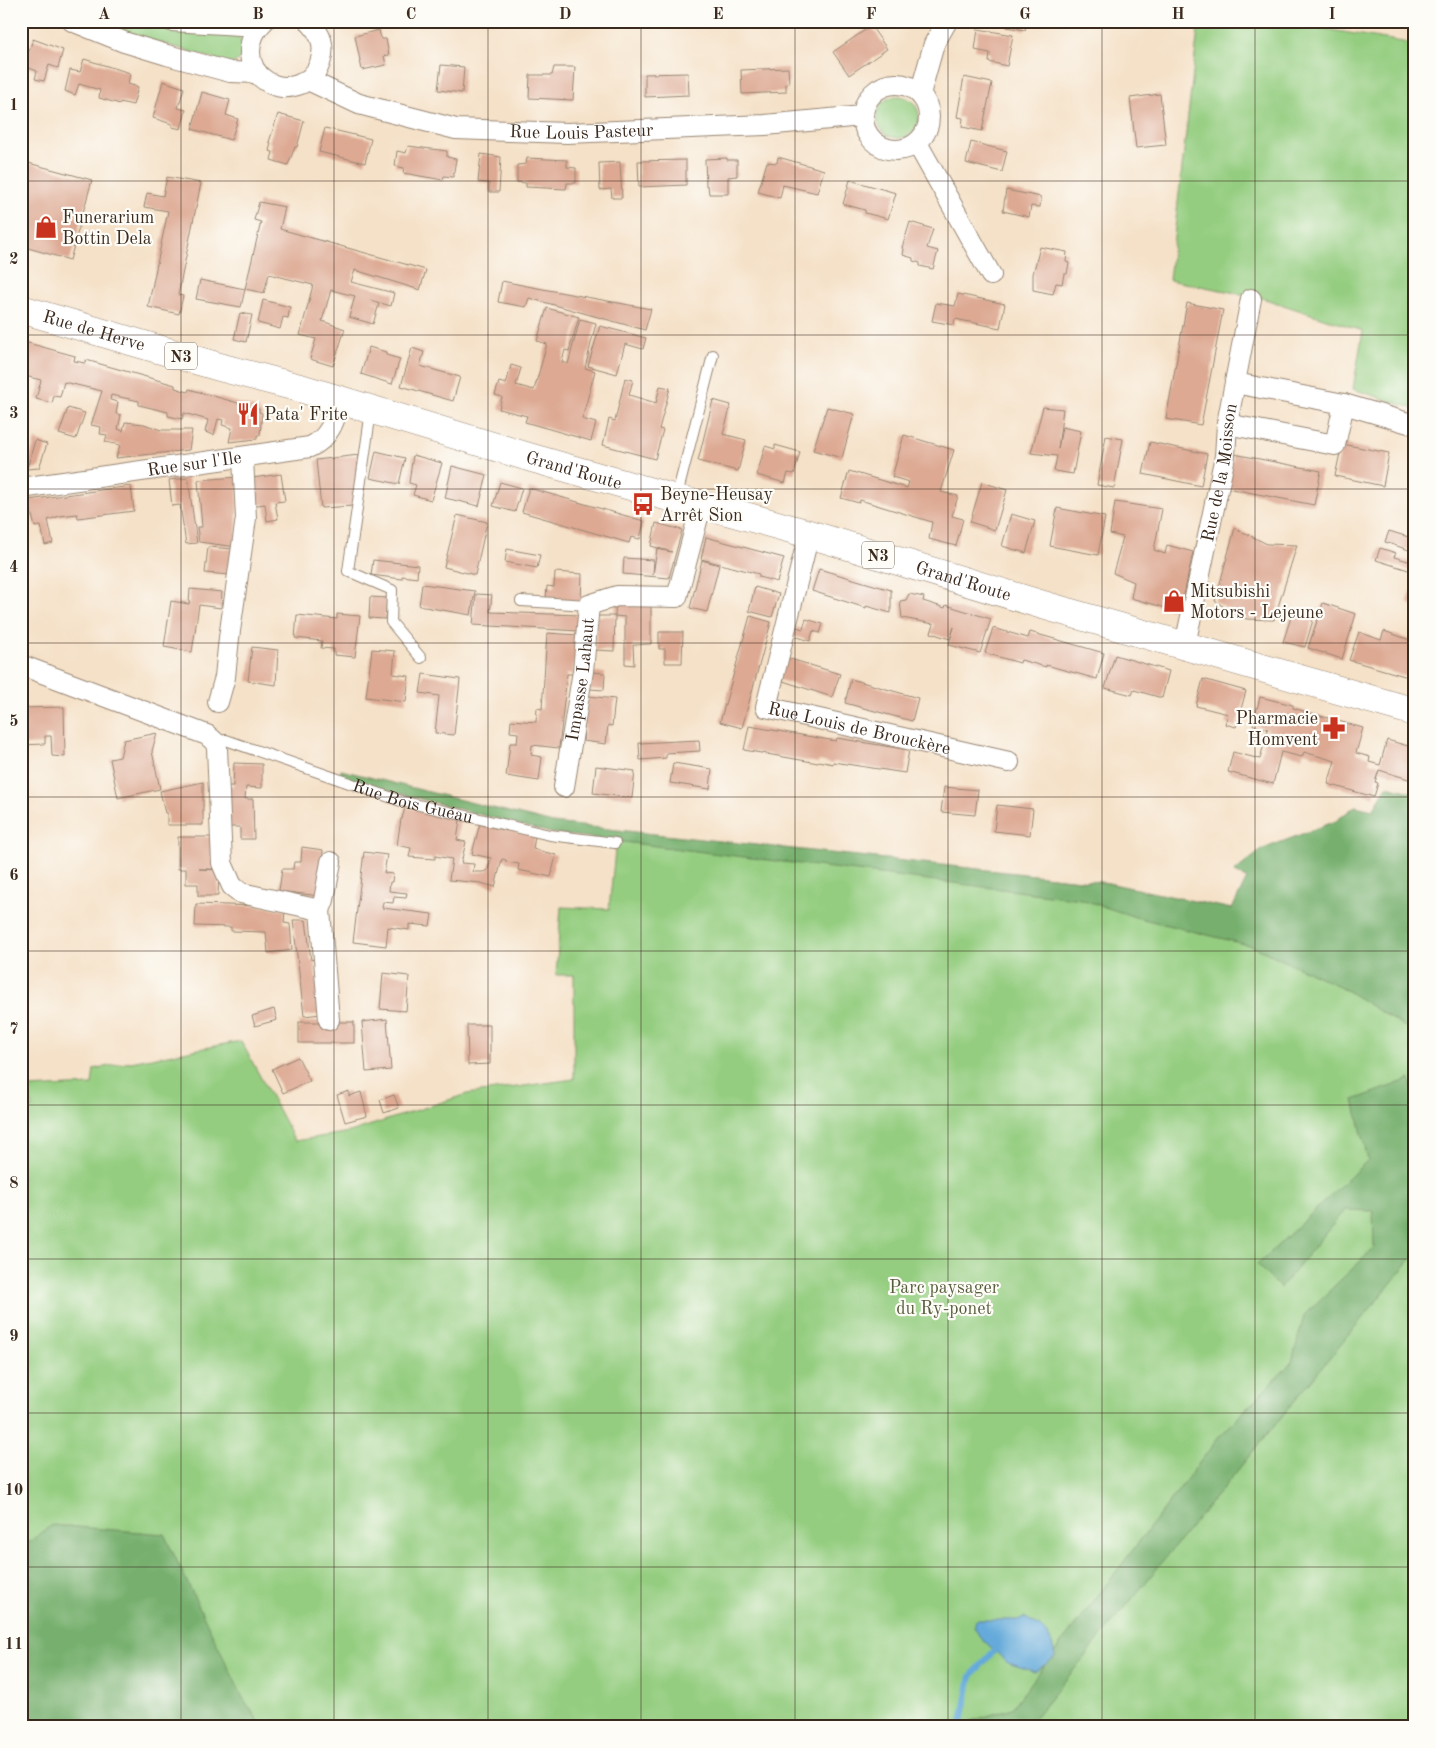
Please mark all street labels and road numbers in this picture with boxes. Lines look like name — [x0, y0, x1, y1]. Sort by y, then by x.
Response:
street label: Rue Louis Pasteur — [509, 121, 654, 143]
street label: Rue de Herve — [41, 308, 147, 355]
road number: N3 — [165, 342, 197, 370]
street label: Rue de la Moisson — [1199, 402, 1241, 544]
street label: Rue sur l'Ile — [146, 449, 243, 480]
street label: Grand'Route — [524, 449, 624, 493]
road number: N3 — [862, 542, 894, 568]
street label: Grand'Route — [913, 559, 1013, 605]
street label: Impasse Lahaut — [564, 617, 598, 742]
street label: Rue Louis de Brouckère — [766, 700, 952, 758]
street label: Rue Bois Guéau — [350, 777, 475, 827]

